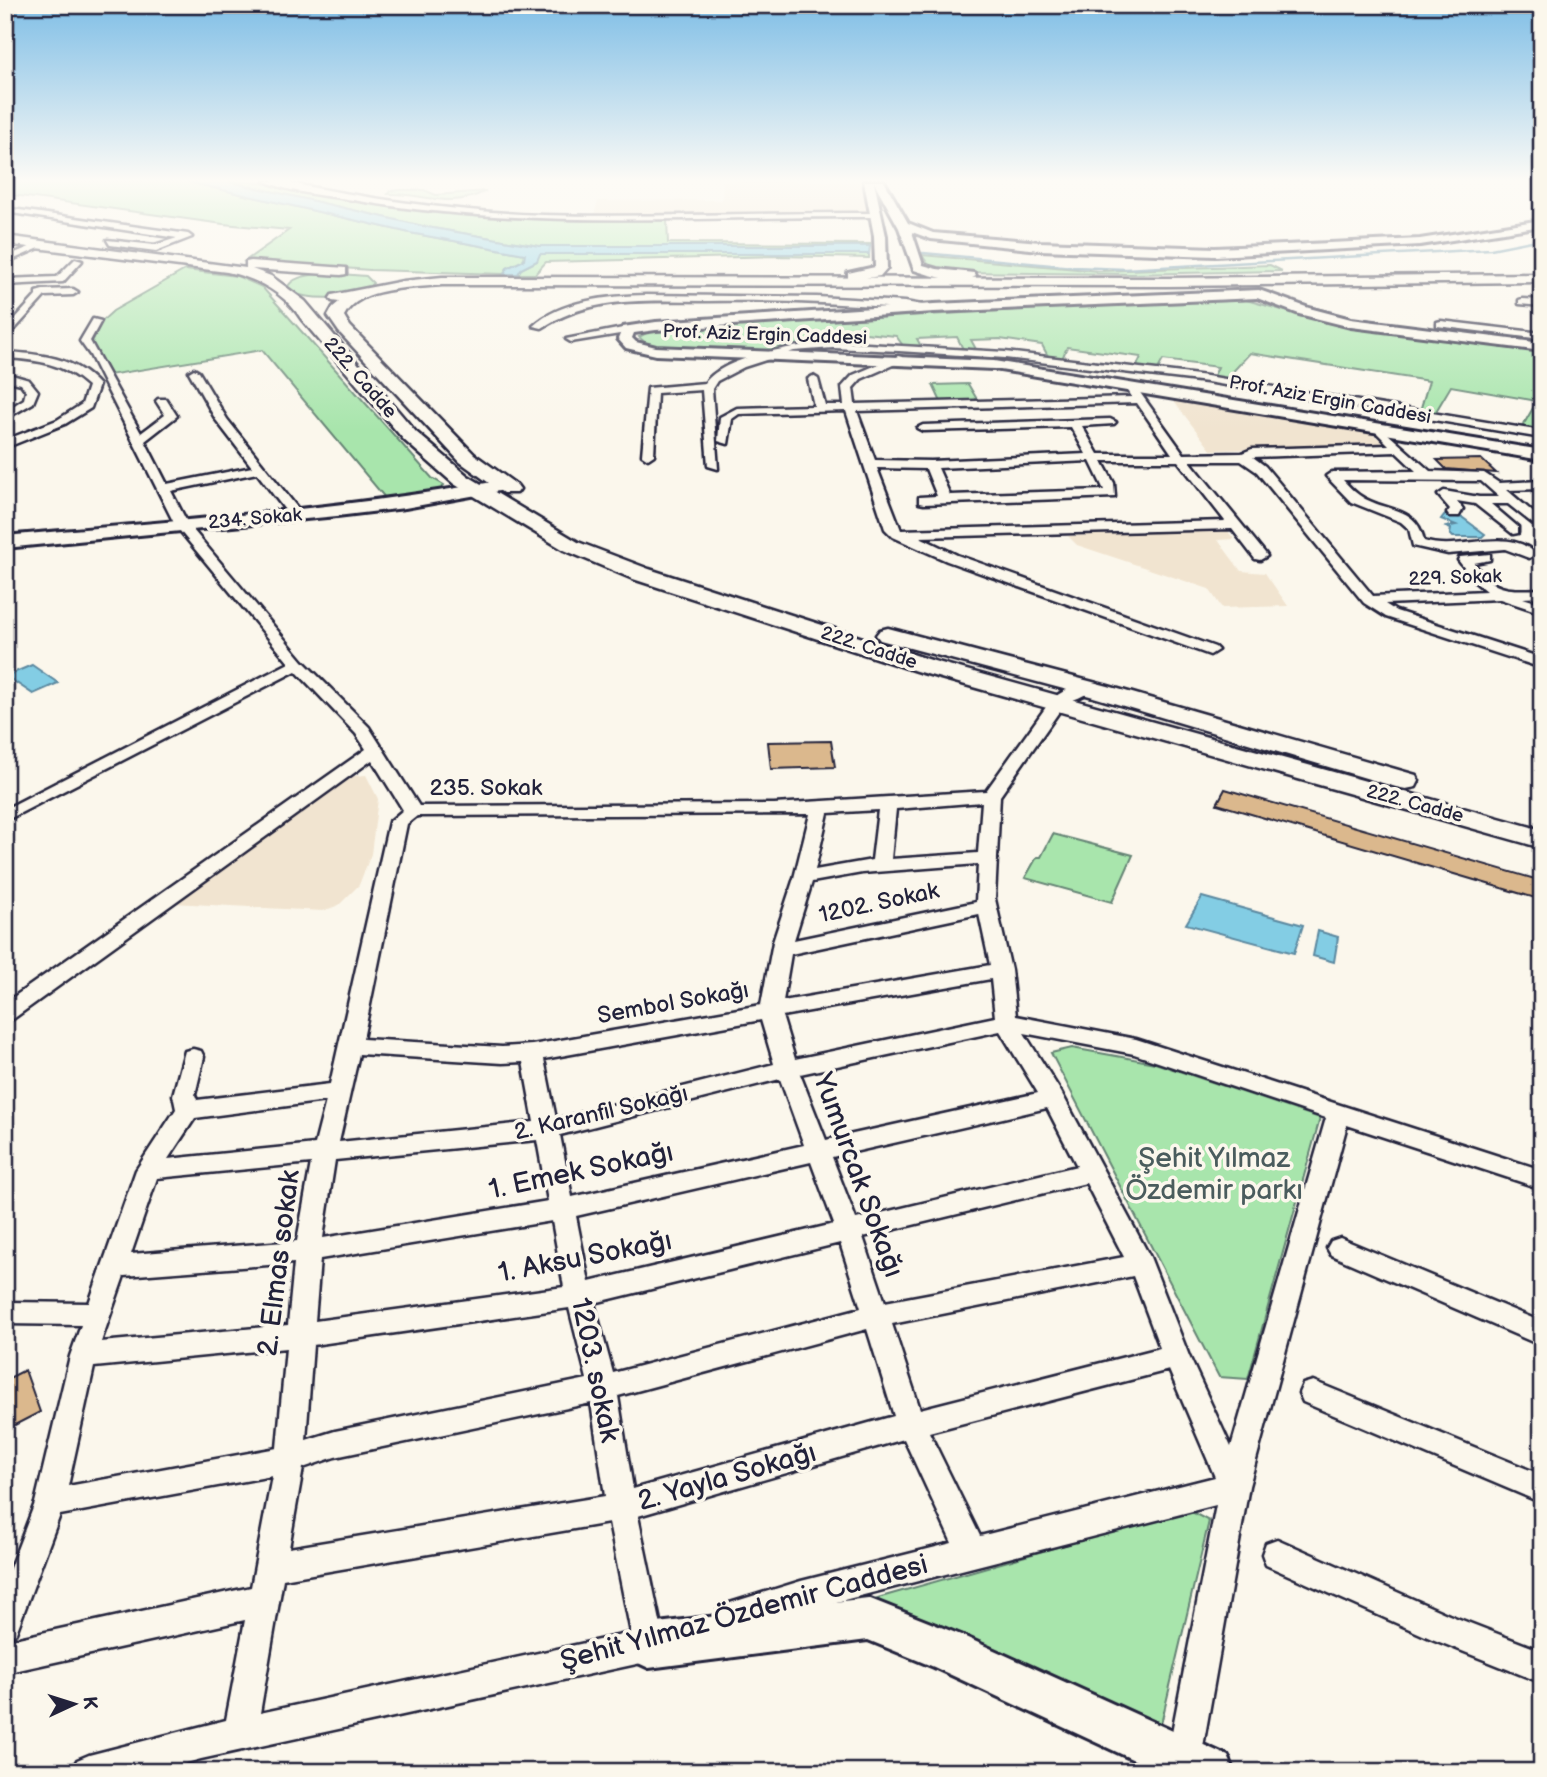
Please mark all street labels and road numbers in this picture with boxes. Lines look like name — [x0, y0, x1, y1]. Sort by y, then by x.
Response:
street label: Prof. Aziz Ergin Caddesi — [662, 320, 868, 350]
street label: 222. Cadde — [319, 333, 401, 423]
street label: Prof. Aziz Ergin Caddesi — [1227, 371, 1433, 429]
street label: 234. Sokak — [207, 503, 303, 535]
street label: 229. Sokak — [1408, 565, 1503, 591]
street label: 222. Cadde — [818, 622, 920, 674]
street label: 235. Sokak — [430, 774, 543, 802]
street label: 222. Cadde — [1364, 780, 1466, 828]
street label: 1202. Sokak — [816, 876, 942, 929]
street label: Sembol Sokağı — [595, 976, 751, 1030]
street label: Yumurcak Sokağı — [805, 1067, 910, 1282]
street label: 2. Karanfil Sokağı — [511, 1079, 691, 1147]
street label: 1. Emek Sokağı — [486, 1135, 676, 1207]
street label: 2. Elmas sokak — [251, 1168, 307, 1358]
street label: 1. Aksu Sokağı — [496, 1224, 674, 1290]
street label: 1203. sokak — [564, 1295, 626, 1445]
street label: 2. Yayla Sokağı — [634, 1436, 820, 1518]
street label: Şehit Yılmaz Özdemir Caddesi — [556, 1547, 931, 1678]

